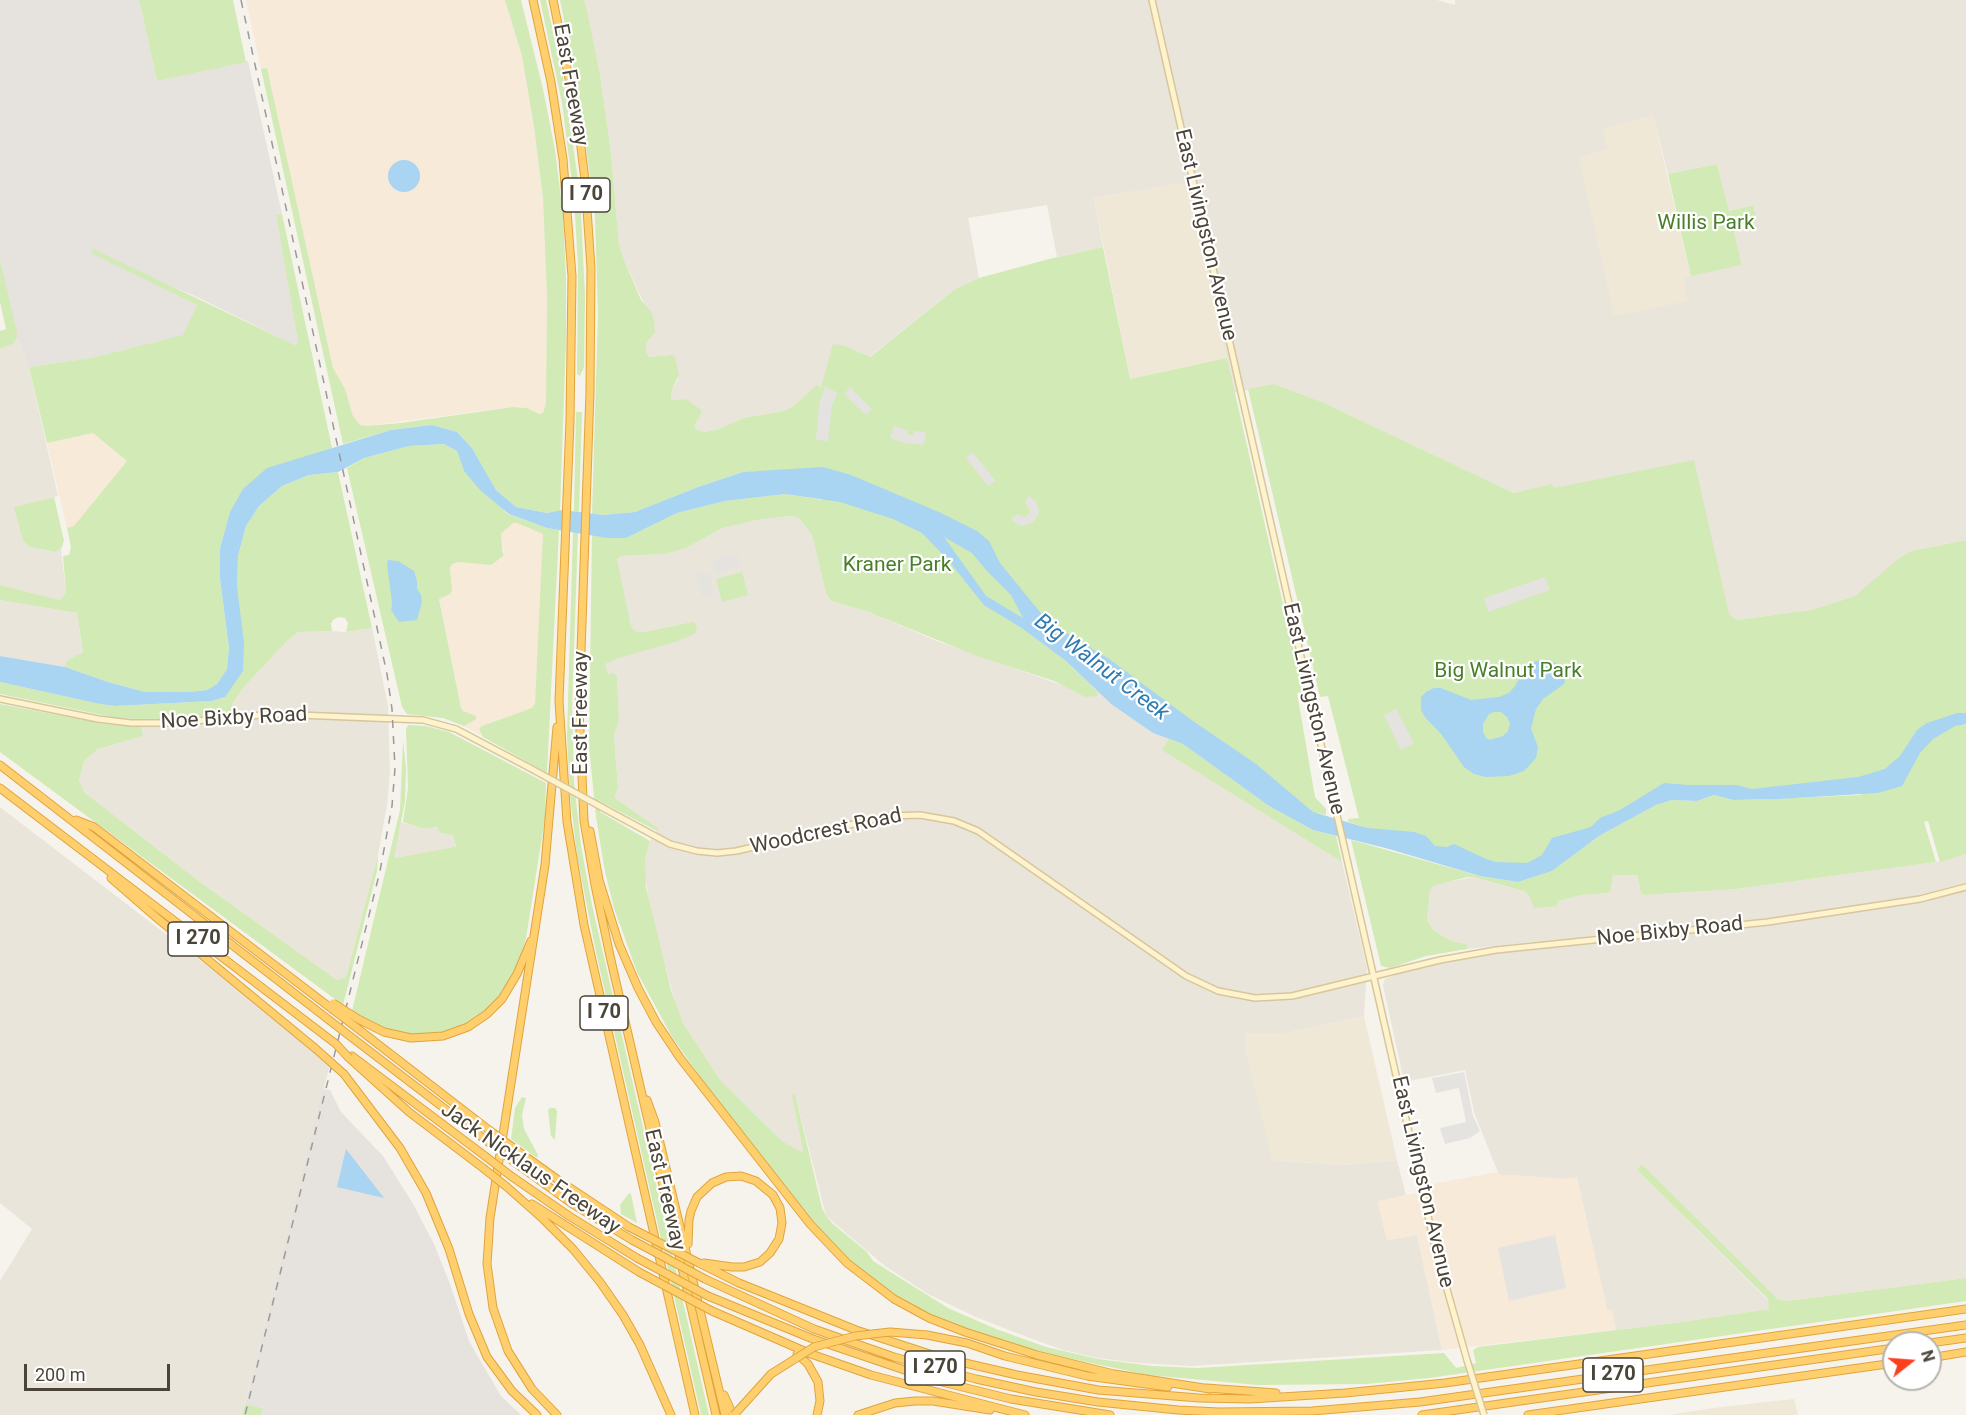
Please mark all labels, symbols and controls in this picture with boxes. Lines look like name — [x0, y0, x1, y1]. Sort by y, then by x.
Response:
street label: East Freeway — [547, 22, 593, 148]
street label: East Livingston Avenue — [1168, 127, 1242, 343]
road number: I 70 — [562, 178, 610, 212]
park label: Willis Park — [1657, 211, 1755, 237]
park label: Kraner Park — [843, 553, 951, 579]
street label: East Livingston Avenue — [1276, 601, 1350, 817]
water label: Big Walnut Creek — [1029, 609, 1173, 727]
street label: East Freeway — [569, 651, 595, 775]
park label: Big Walnut Park — [1434, 659, 1582, 685]
street label: Noe Bixby Road — [160, 703, 308, 735]
street label: Woodcrest Road — [748, 804, 904, 860]
street label: Noe Bixby Road — [1596, 912, 1744, 952]
road number: I 270 — [168, 922, 228, 956]
road number: I 70 — [580, 996, 628, 1030]
street label: East Livingston Avenue — [1385, 1074, 1459, 1290]
street label: Jack Nicklaus Freeway — [435, 1098, 625, 1240]
street label: East Freeway — [638, 1127, 690, 1253]
north arrow — [1882, 1331, 1942, 1391]
text: N — [1917, 1348, 1939, 1364]
road number: I 270 — [905, 1351, 965, 1385]
scale bar — [27, 1352, 172, 1390]
road number: I 270 — [1583, 1358, 1643, 1392]
text: 200 m — [35, 1364, 86, 1385]

